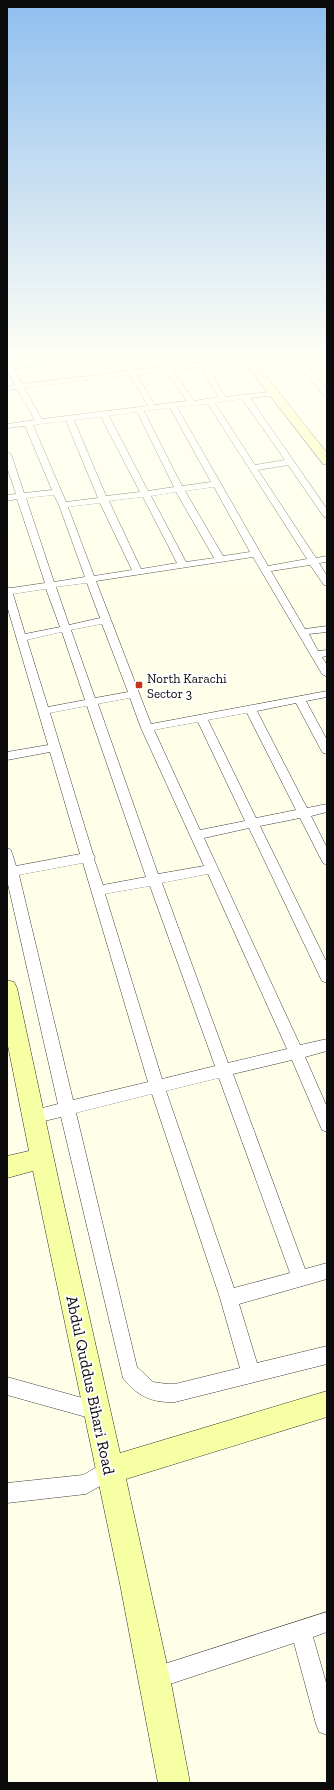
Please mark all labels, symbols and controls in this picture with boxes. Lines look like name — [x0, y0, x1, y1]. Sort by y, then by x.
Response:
place label: North Karachi Sector 3 — [147, 671, 227, 701]
marker: North Karachi Sector 3 — [134, 680, 144, 690]
street label: Abdul Quddus Bihari Road — [62, 1294, 119, 1477]

